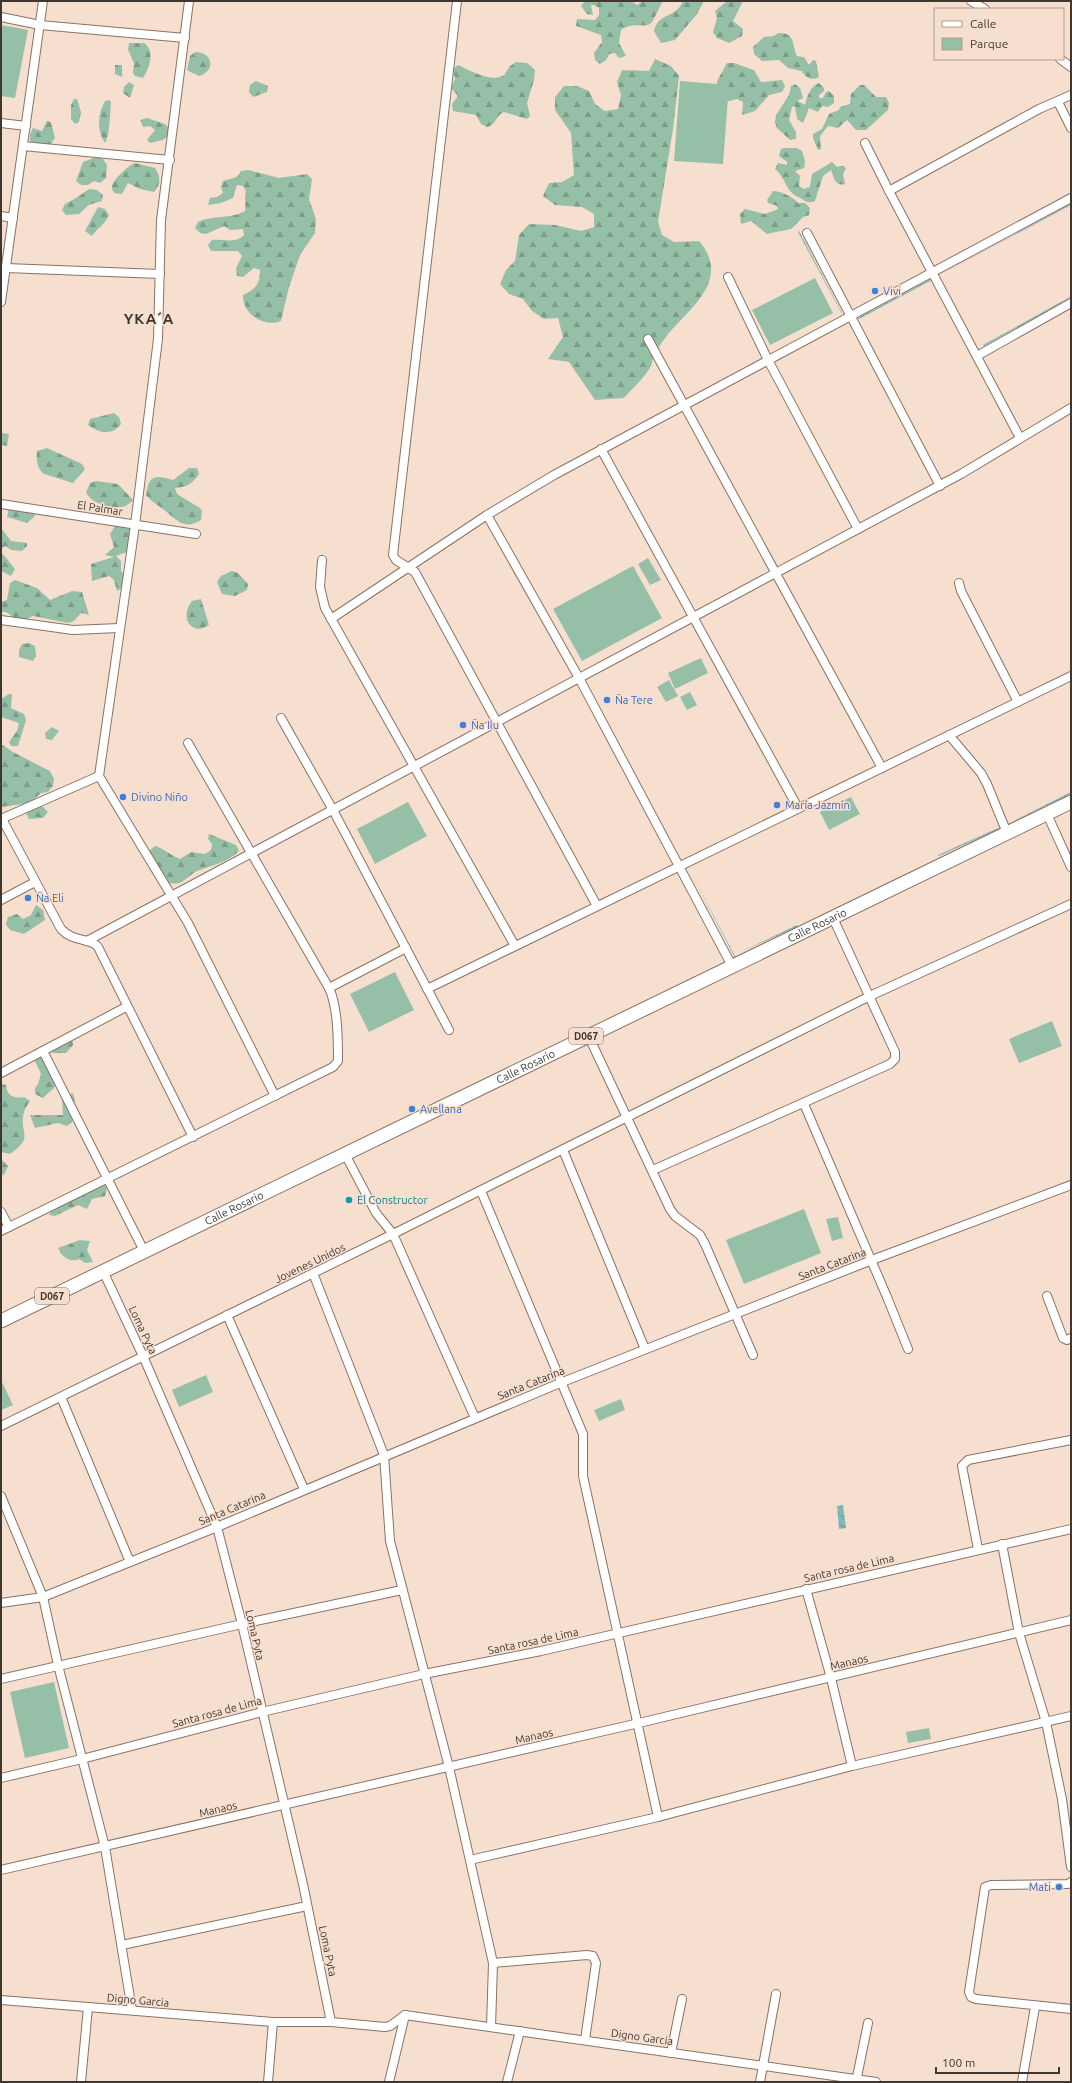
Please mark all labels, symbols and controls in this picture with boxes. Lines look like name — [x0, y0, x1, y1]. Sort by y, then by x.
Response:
legend — [934, 8, 1064, 60]
text: Calle — [970, 17, 996, 30]
text: Parque — [970, 37, 1008, 50]
place label: Vivi — [883, 285, 901, 297]
marker: Vivi — [870, 286, 880, 296]
district label: YKA´A — [124, 310, 174, 327]
street label: El Palmar — [76, 498, 124, 518]
place label: Ña Tere — [615, 694, 653, 706]
marker: Ña Tere — [602, 695, 612, 705]
place label: Ña Ilu — [471, 719, 499, 731]
marker: Ña Ilu — [458, 720, 468, 730]
place label: Divino Niño — [131, 791, 188, 803]
marker: Divino Niño — [118, 792, 128, 802]
place label: María Jazmín — [785, 799, 850, 811]
marker: María Jazmín — [772, 800, 782, 810]
place label: Ña Eli — [36, 892, 64, 904]
marker: Ña Eli — [23, 893, 33, 903]
street label: Calle Rosario — [786, 906, 848, 944]
road number: D067 — [569, 1028, 603, 1044]
street label: Calle Rosario — [494, 1047, 557, 1086]
place label: Avellana — [420, 1103, 462, 1115]
marker: Avellana — [407, 1104, 417, 1114]
street label: Calle Rosario — [203, 1189, 265, 1227]
place label: El Constructor — [357, 1194, 428, 1206]
marker: El Constructor — [344, 1195, 354, 1205]
street label: Jovenes Unidos — [273, 1241, 347, 1285]
street label: Santa Catarina — [797, 1246, 867, 1282]
road number: D067 — [35, 1288, 69, 1304]
street label: Loma Pyta — [127, 1304, 159, 1356]
street label: Santa Catarina — [496, 1364, 566, 1402]
street label: Santa Catarina — [197, 1489, 267, 1527]
street label: Santa rosa de Lima — [803, 1552, 895, 1584]
street label: Loma Pyta — [243, 1608, 267, 1662]
street label: Santa rosa de Lima — [487, 1626, 579, 1656]
street label: Manaos — [829, 1652, 869, 1672]
street label: Santa rosa de Lima — [171, 1694, 263, 1730]
street label: Manaos — [514, 1726, 554, 1746]
street label: Manaos — [198, 1799, 238, 1819]
place label: Mati — [1029, 1881, 1051, 1893]
marker: Mati — [1054, 1882, 1064, 1892]
street label: Loma Pyta — [317, 1924, 339, 1978]
street label: Digno Garcia — [106, 1991, 170, 2009]
street label: Digno Garcia — [610, 2027, 674, 2047]
scale bar — [936, 2049, 1059, 2075]
text: 100 m — [942, 2056, 975, 2069]

